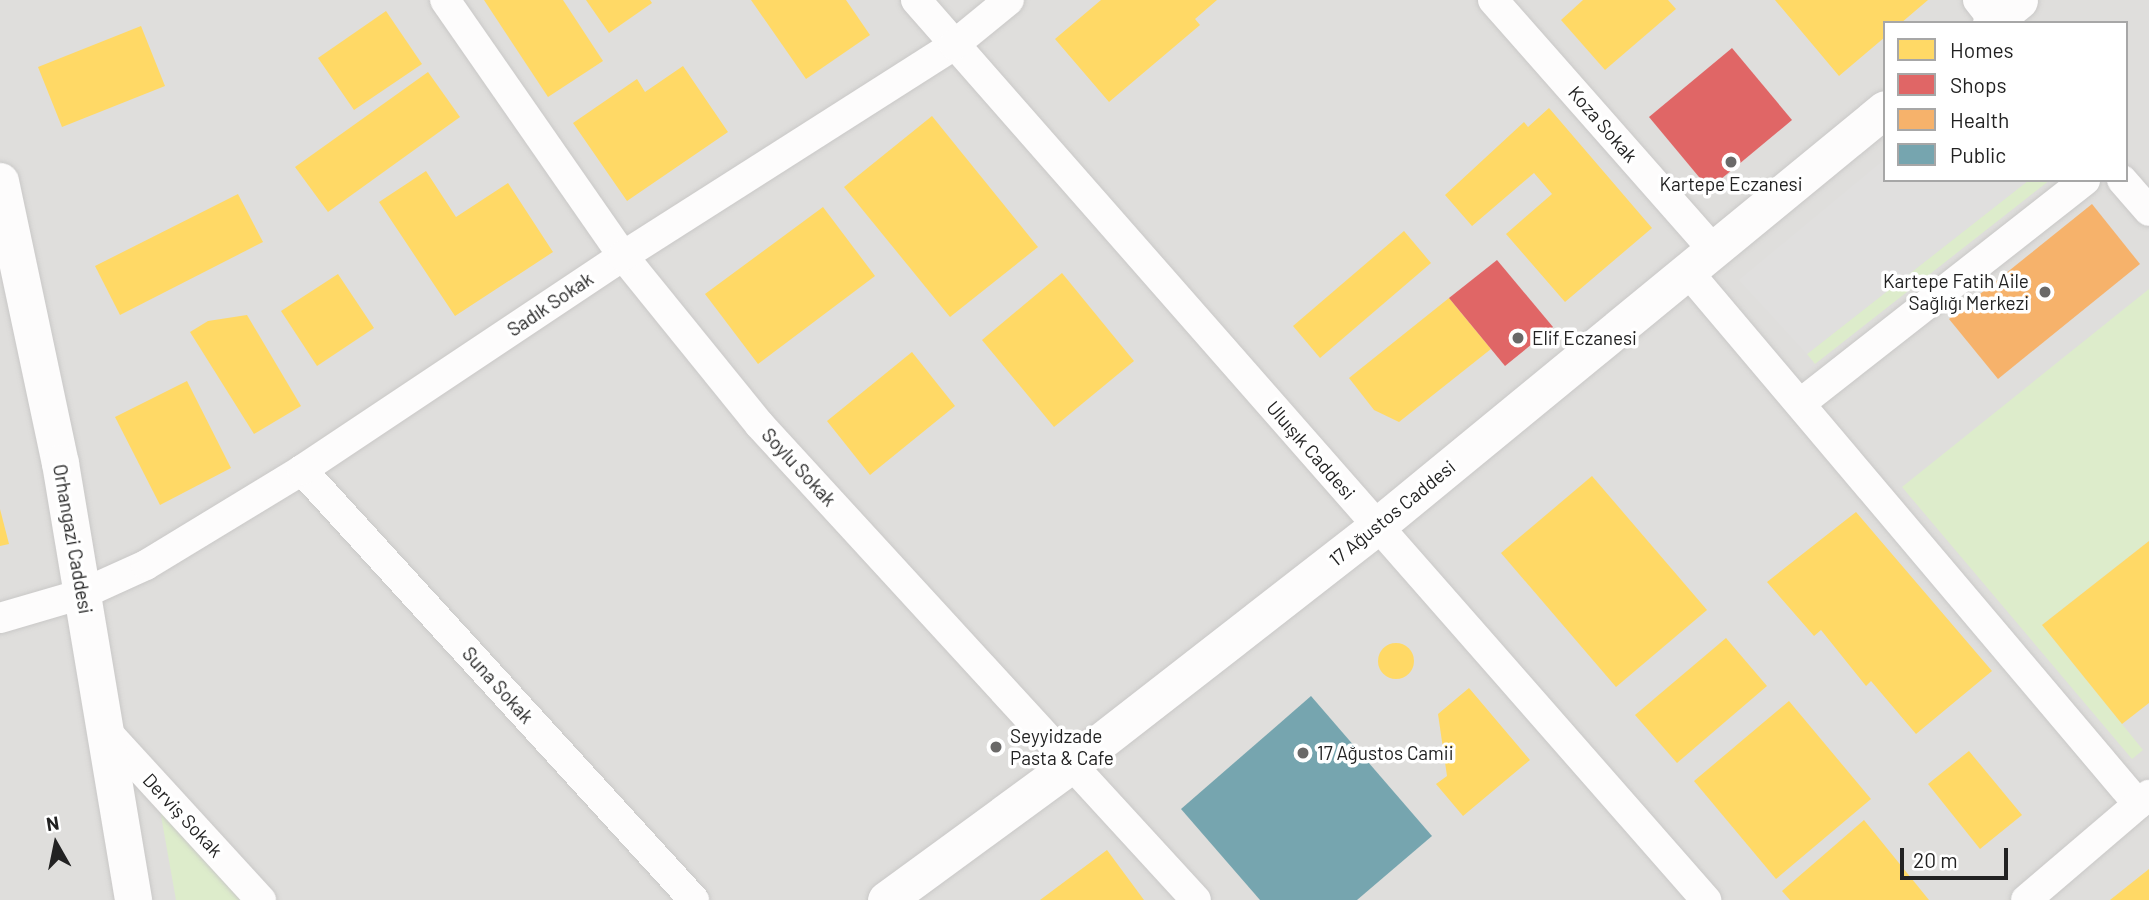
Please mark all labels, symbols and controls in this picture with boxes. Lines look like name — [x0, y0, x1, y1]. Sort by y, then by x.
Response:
legend — [1883, 21, 2128, 182]
text: Homes — [1950, 37, 2014, 62]
text: Shops — [1950, 72, 2007, 97]
street label: Koza Sokak — [1564, 81, 1642, 167]
text: Health — [1950, 107, 2009, 132]
text: Public — [1950, 142, 2006, 167]
marker: Kartepe Eczanesi — [1723, 154, 1739, 170]
place label: Kartepe Eczanesi — [1659, 173, 1803, 195]
street label: Sadık Sokak — [503, 267, 597, 341]
place label: Kartepe Fatih Aile Sağlığı Merkezi — [1883, 270, 2029, 314]
marker: Kartepe Fatih Aile Sağlığı Merkezi — [2035, 282, 2055, 302]
place label: Elif Eczanesi — [1532, 327, 1637, 349]
marker: Elif Eczanesi — [1510, 330, 1526, 346]
street label: Uluışık Caddesi — [1262, 396, 1360, 504]
street label: Soylu Sokak — [757, 423, 841, 511]
street label: 17 Ağustos Caddesi — [1324, 455, 1460, 571]
street label: Orhangazi Caddesi — [49, 462, 97, 616]
street label: Suna Sokak — [458, 642, 538, 728]
place label: Seyyidzade Pasta & Cafe — [1010, 725, 1114, 769]
marker: Seyyidzade Pasta & Cafe — [988, 739, 1004, 755]
place label: 17 Ağustos Camii — [1317, 742, 1453, 764]
marker: 17 Ağustos Camii — [1295, 745, 1311, 761]
street label: Derviş Sokak — [138, 768, 228, 862]
north arrow — [21, 809, 91, 879]
text: N — [45, 810, 61, 835]
scale bar — [1904, 834, 2012, 878]
text: 20 m — [1913, 847, 1958, 872]

